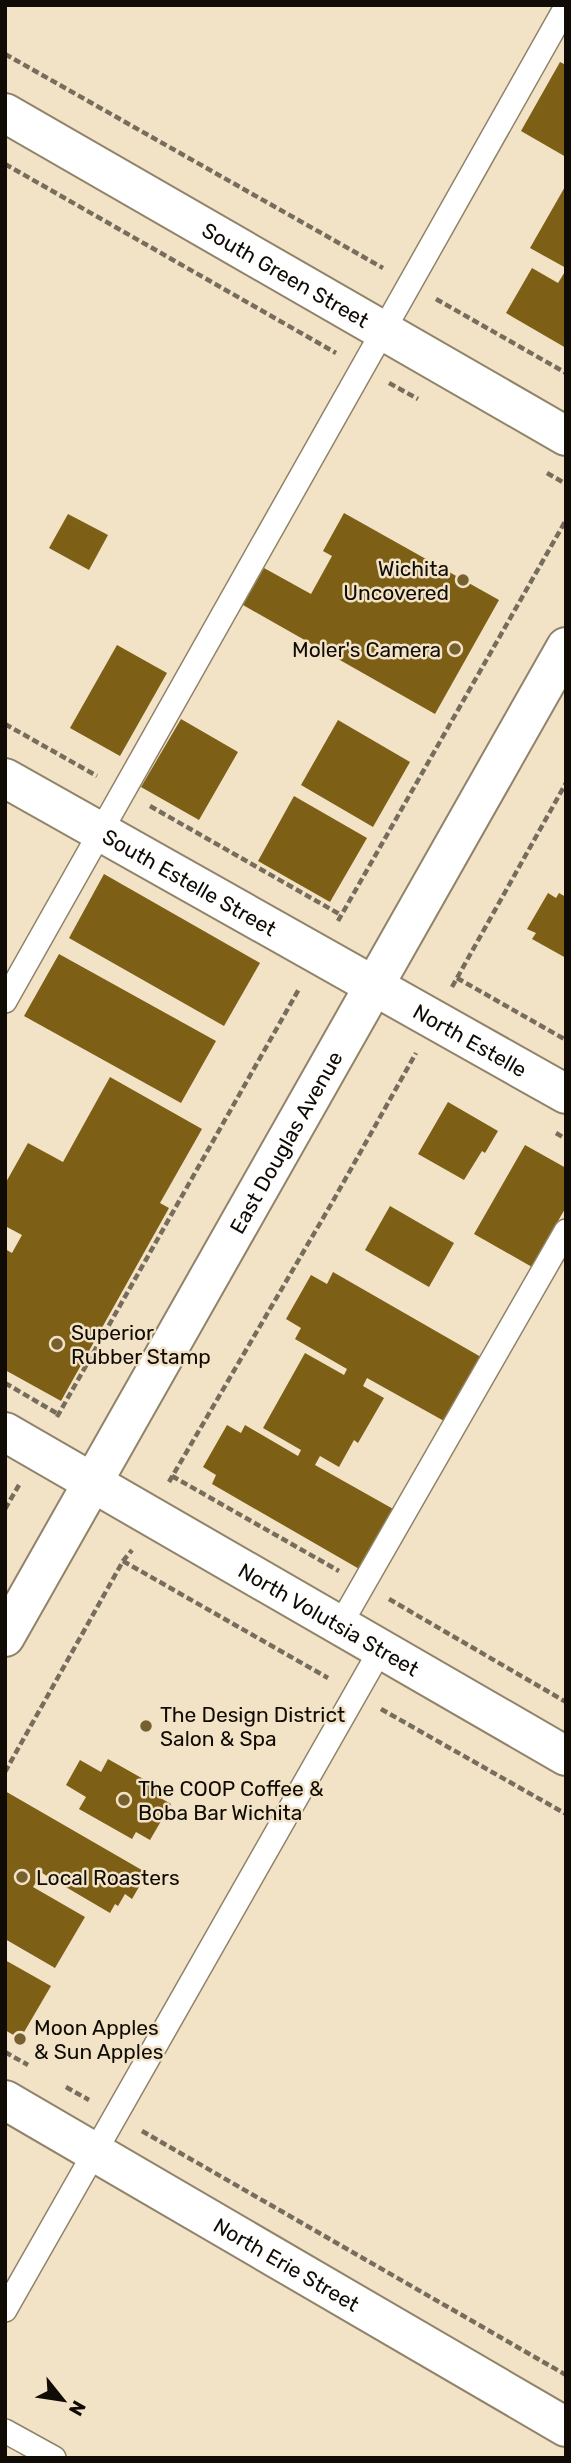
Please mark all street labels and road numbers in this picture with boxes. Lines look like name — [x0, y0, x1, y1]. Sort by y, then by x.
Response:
street label: South Green Street — [198, 217, 374, 332]
street label: South Estelle Street — [99, 823, 281, 941]
street label: North Estelle — [409, 998, 531, 1082]
street label: East Douglas Avenue — [224, 1046, 347, 1238]
street label: North Volutsia Street — [234, 1557, 424, 1681]
street label: North Erie Street — [209, 2212, 364, 2316]

